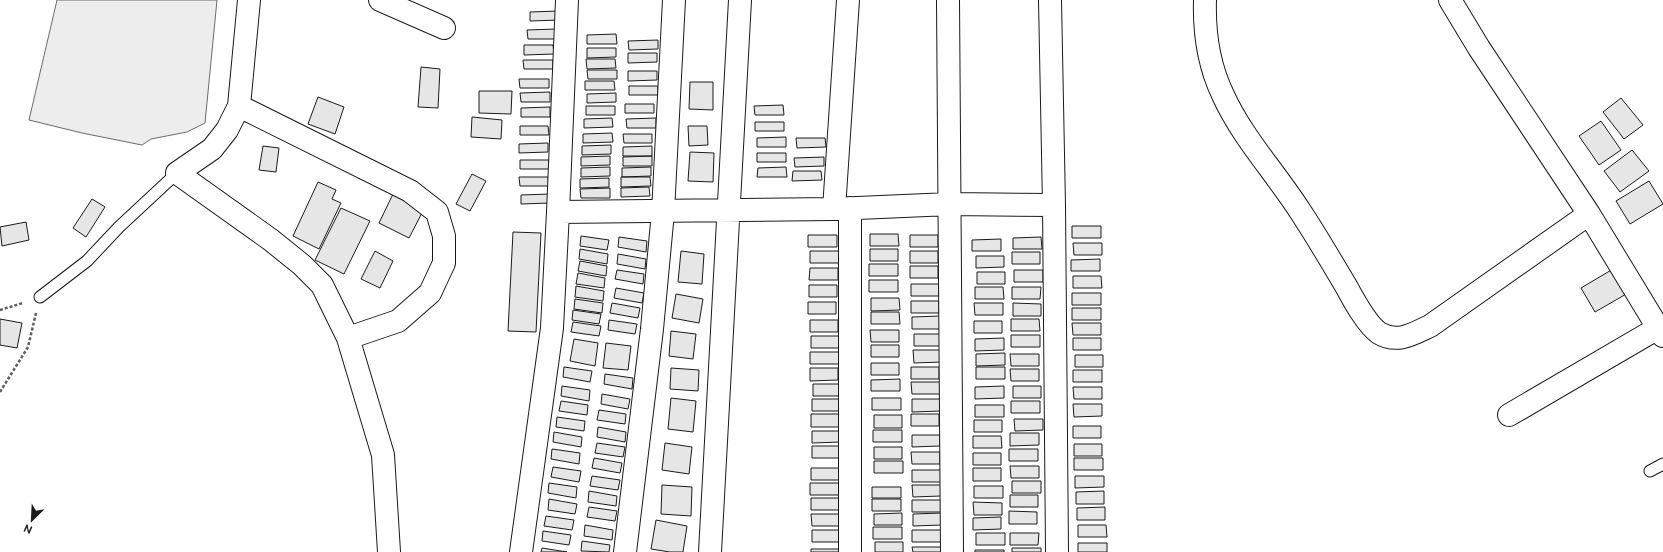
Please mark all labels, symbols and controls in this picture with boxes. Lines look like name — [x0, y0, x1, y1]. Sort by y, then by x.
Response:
north arrow — [12, 500, 52, 540]
text: N — [22, 522, 34, 536]

